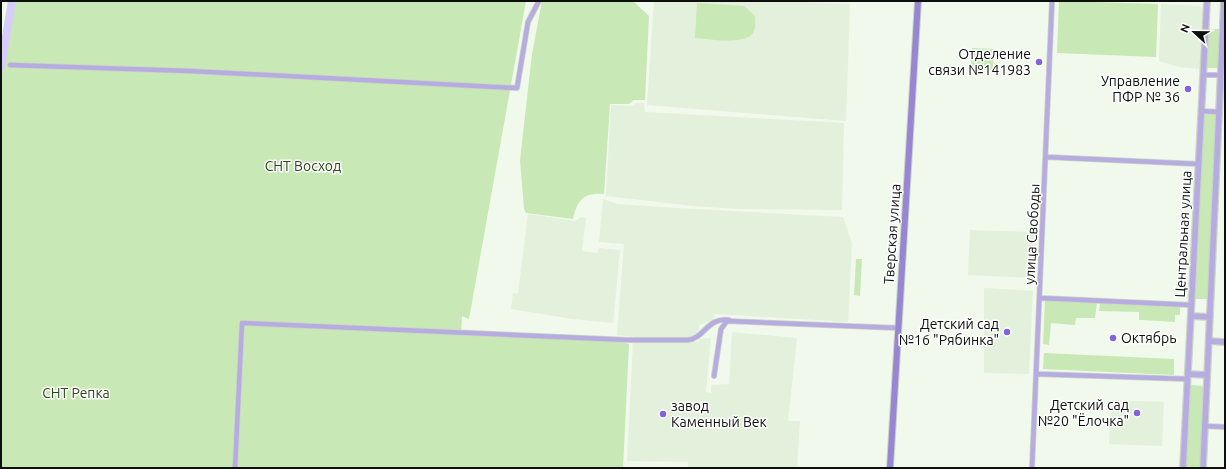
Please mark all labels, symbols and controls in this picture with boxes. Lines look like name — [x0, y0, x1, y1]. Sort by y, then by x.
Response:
north arrow — [1174, 12, 1214, 52]
text: N — [1178, 22, 1192, 34]
place label: Отделение связи №141983 — [928, 46, 1031, 78]
marker: Отделение связи №141983 — [1034, 57, 1044, 67]
place label: Управление ПФР № 36 — [1101, 73, 1180, 105]
marker: Управление ПФР № 36 — [1183, 84, 1193, 94]
park label: СНТ Восход — [265, 158, 341, 174]
street label: Центральная улица — [1172, 170, 1194, 298]
street label: Тверская улица — [881, 183, 903, 285]
street label: улица Свободы — [1021, 183, 1043, 285]
place label: Детский сад №16 "Рябинка" — [899, 316, 999, 348]
marker: Детский сад №16 "Рябинка" — [1002, 327, 1012, 337]
place label: Октябрь — [1121, 330, 1176, 346]
marker: Октябрь — [1108, 333, 1118, 343]
park label: СНТ Репка — [42, 385, 110, 401]
place label: Детский сад №20 "Ёлочка" — [1038, 397, 1129, 429]
place label: завод Каменный Век — [671, 398, 767, 430]
marker: Детский сад №20 "Ёлочка" — [1132, 408, 1142, 418]
marker: завод Каменный Век — [658, 409, 668, 419]

